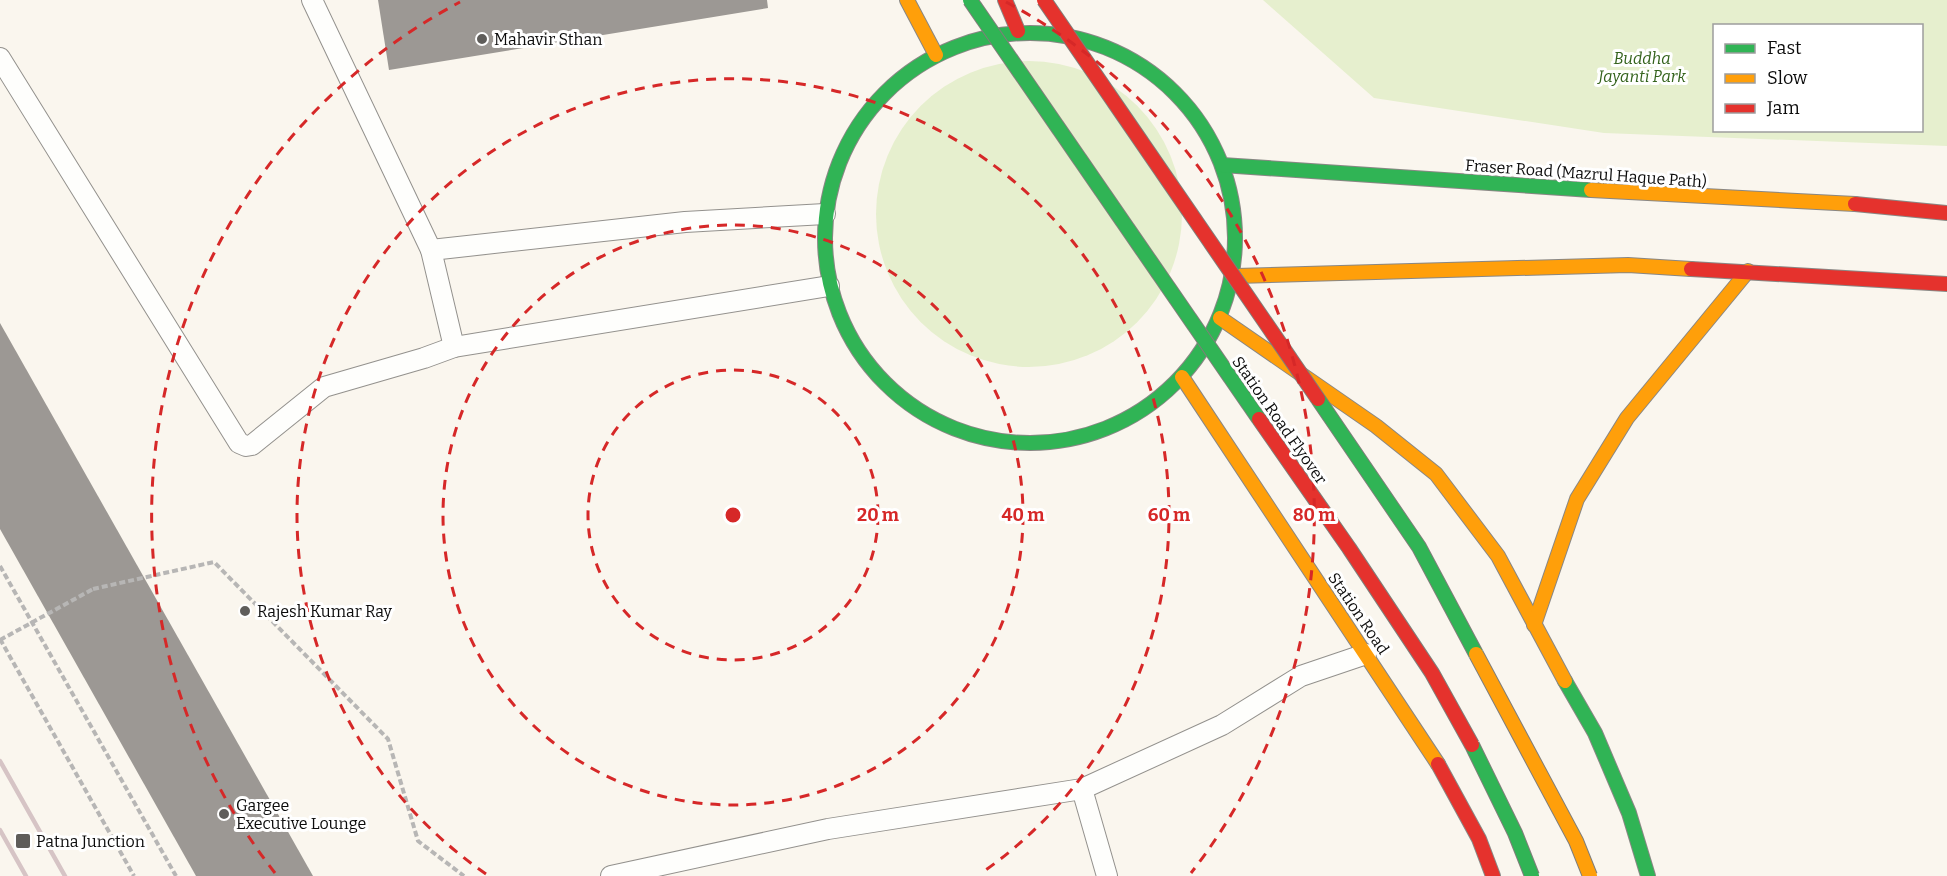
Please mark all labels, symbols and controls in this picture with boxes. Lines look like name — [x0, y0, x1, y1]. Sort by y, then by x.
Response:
legend — [1713, 24, 1923, 132]
place label: Mahavir Sthan — [494, 30, 602, 49]
marker: Mahavir Sthan — [475, 32, 489, 46]
text: Fast — [1767, 37, 1802, 59]
park label: Buddha Jayanti Park — [1596, 49, 1686, 86]
text: Slow — [1767, 67, 1808, 89]
text: Jam — [1766, 97, 1800, 119]
street label: Fraser Road (Mazrul Haque Path) — [1464, 156, 1708, 191]
street label: Station Road Flyover — [1228, 353, 1331, 488]
text: 20 m — [857, 504, 899, 526]
text: 40 m — [1002, 504, 1044, 526]
text: 60 m — [1148, 504, 1190, 526]
text: 80 m — [1293, 504, 1335, 526]
centre of rings — [723, 505, 743, 525]
street label: Station Road — [1324, 569, 1393, 658]
place label: Rajesh Kumar Ray — [257, 602, 392, 621]
marker: Rajesh Kumar Ray — [238, 604, 252, 618]
place label: Gargee Executive Lounge — [236, 796, 366, 833]
marker: Gargee Executive Lounge — [217, 807, 231, 821]
marker: Patna Junction — [14, 832, 32, 850]
place label: Patna Junction — [36, 832, 145, 851]

